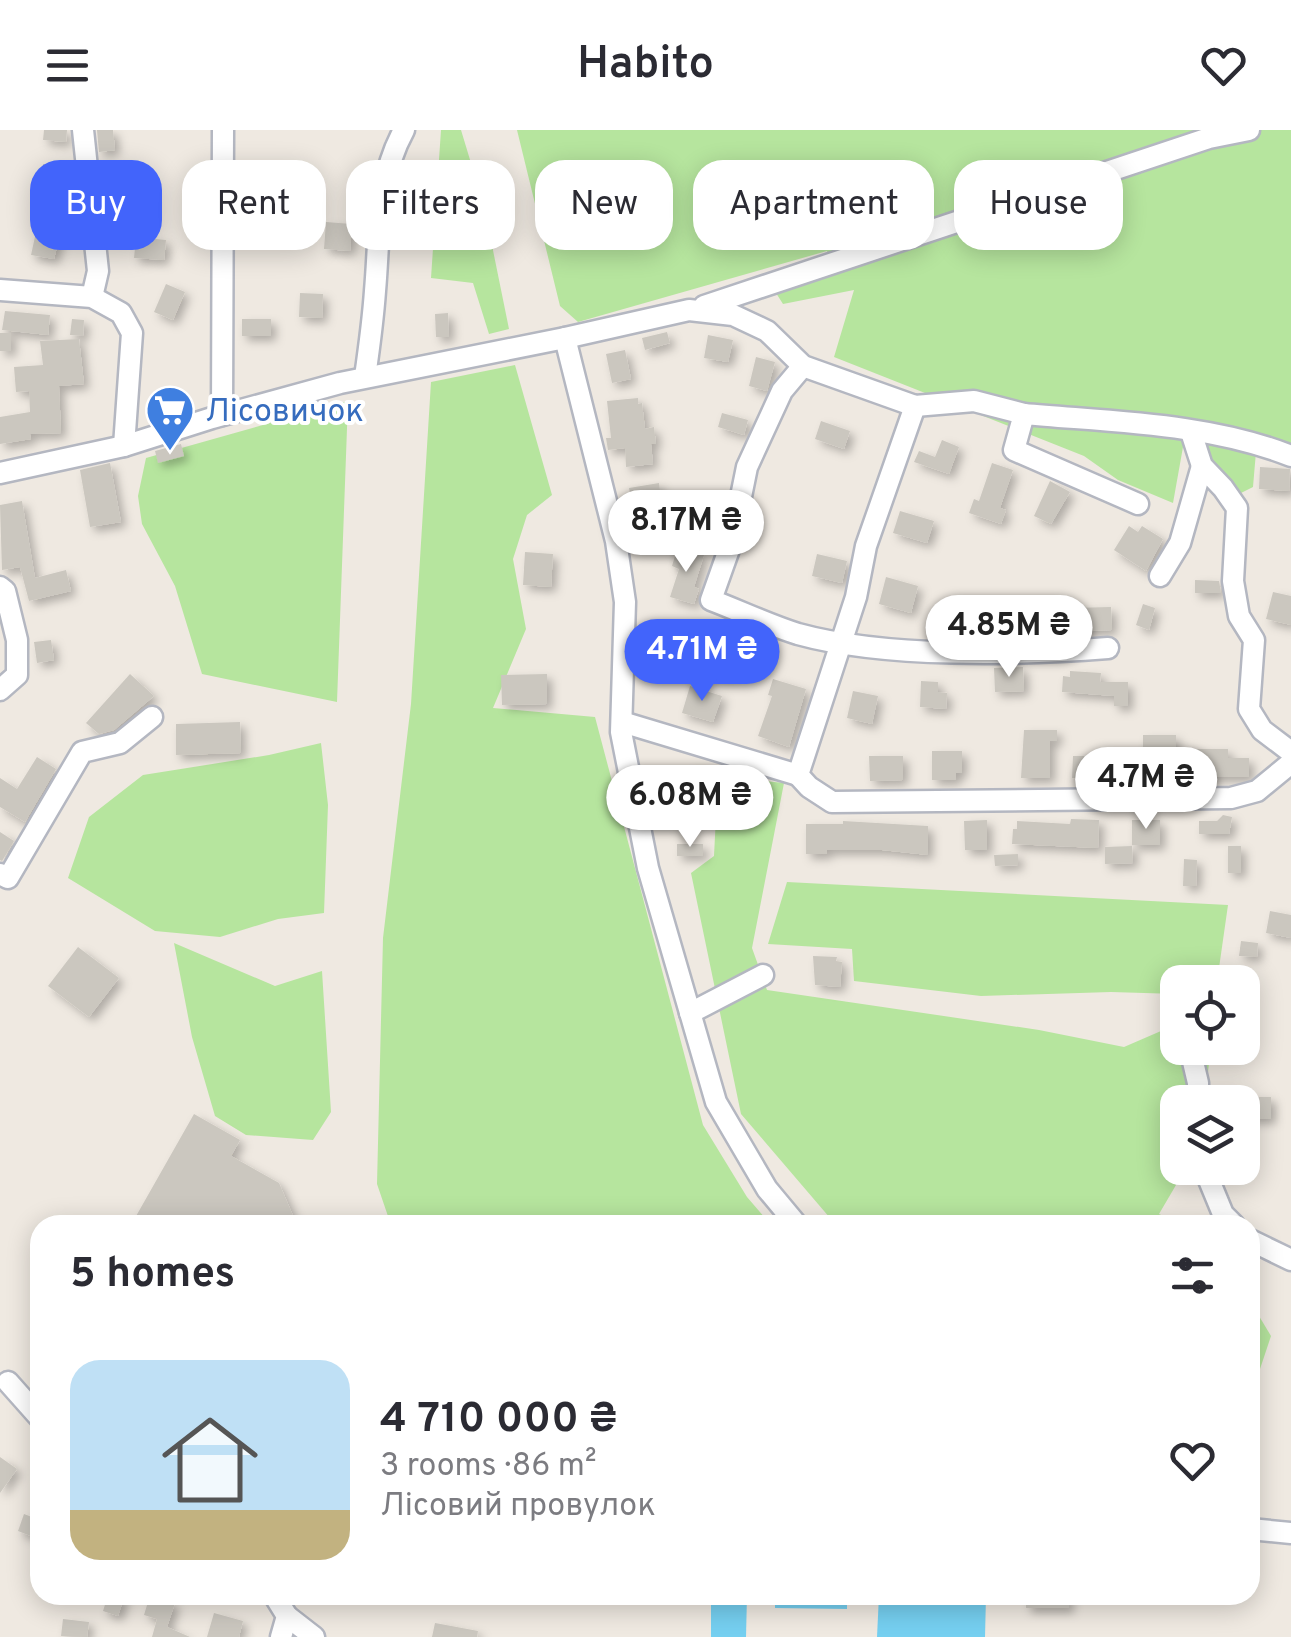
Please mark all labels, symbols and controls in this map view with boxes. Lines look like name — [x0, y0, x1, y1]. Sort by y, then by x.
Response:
text: Habito — [577, 37, 714, 94]
icon: menu — [40, 38, 95, 93]
icon: heart — [1196, 38, 1251, 93]
chip: Buy — [30, 160, 162, 250]
chip: Rent — [182, 160, 326, 250]
chip: Filters — [346, 160, 515, 250]
chip: New — [535, 160, 673, 250]
chip: Apartment — [693, 160, 934, 250]
chip: House — [954, 160, 1123, 250]
supermarket icon: Лісовичок — [144, 384, 196, 452]
place label: Лісовичок — [205, 393, 364, 433]
pin: 8.17M ₴ — [594, 490, 778, 575]
text: 8.17M ₴ — [630, 502, 742, 542]
pin: 4.85M ₴ — [917, 595, 1101, 680]
text: 4.85M ₴ — [948, 607, 1070, 647]
pin: 4.71M ₴ — [610, 619, 794, 704]
text: 4.71M ₴ — [647, 631, 757, 671]
pin: 4.7M ₴ — [1065, 747, 1227, 832]
text: 4.7M ₴ — [1097, 759, 1195, 799]
pin: 6.08M ₴ — [598, 765, 782, 850]
text: 6.08M ₴ — [628, 777, 752, 817]
map controls — [1160, 965, 1260, 1185]
button: locate — [1160, 965, 1260, 1065]
button: layers — [1160, 1085, 1260, 1185]
icon: filters — [1165, 1248, 1220, 1303]
text: 5 homes — [70, 1249, 235, 1302]
text: 4 710 000 ₴ — [380, 1394, 617, 1447]
icon: home — [150, 1400, 270, 1520]
icon: heart — [1165, 1433, 1220, 1488]
text: 3 rooms · 86 m² — [380, 1447, 597, 1487]
text: Лісовий провулок — [380, 1487, 656, 1527]

